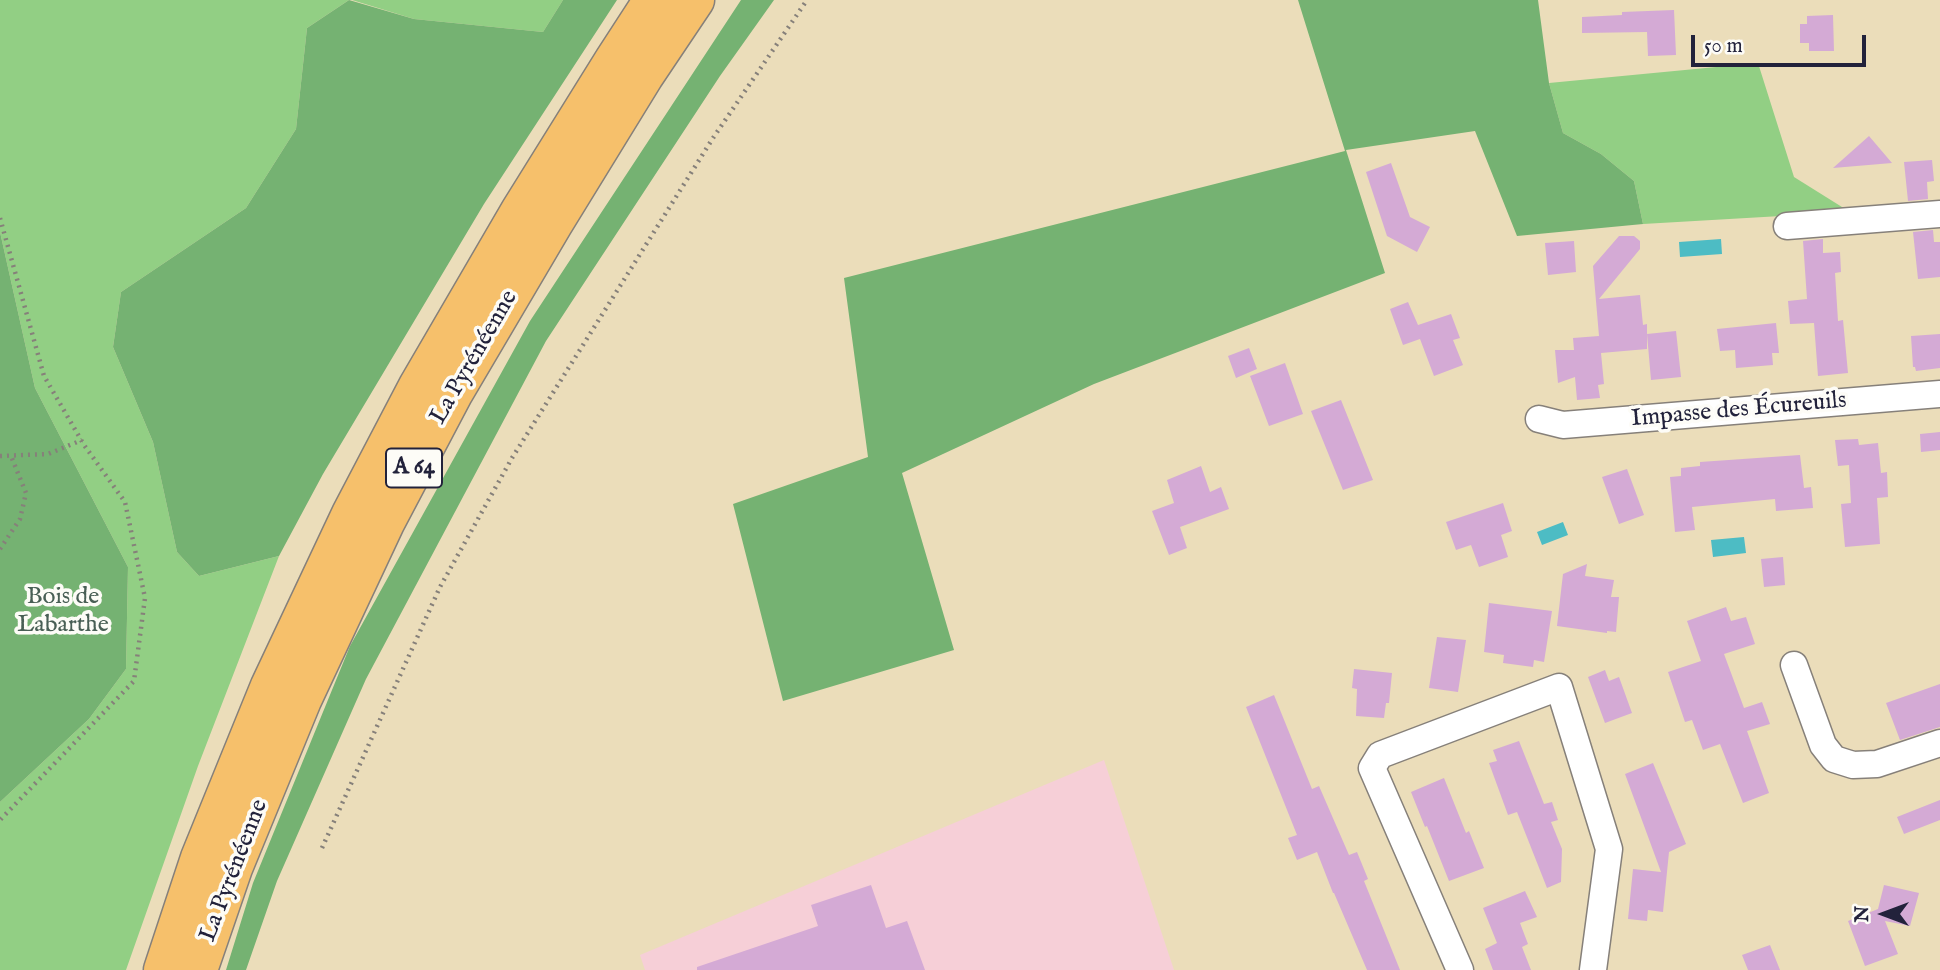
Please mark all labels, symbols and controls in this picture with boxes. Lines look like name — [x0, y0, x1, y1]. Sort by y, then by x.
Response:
scale bar — [1695, 21, 1870, 65]
text: 50 m — [1704, 33, 1743, 60]
street label: La Pyrénéenne — [425, 286, 525, 430]
street label: Impasse des Écureuils — [1630, 387, 1848, 435]
road number: A 64 — [386, 448, 442, 488]
park label: Bois de Labarthe — [17, 584, 109, 640]
street label: La Pyrénéenne — [195, 796, 275, 946]
north arrow — [1849, 879, 1919, 949]
text: N — [1851, 906, 1875, 922]

